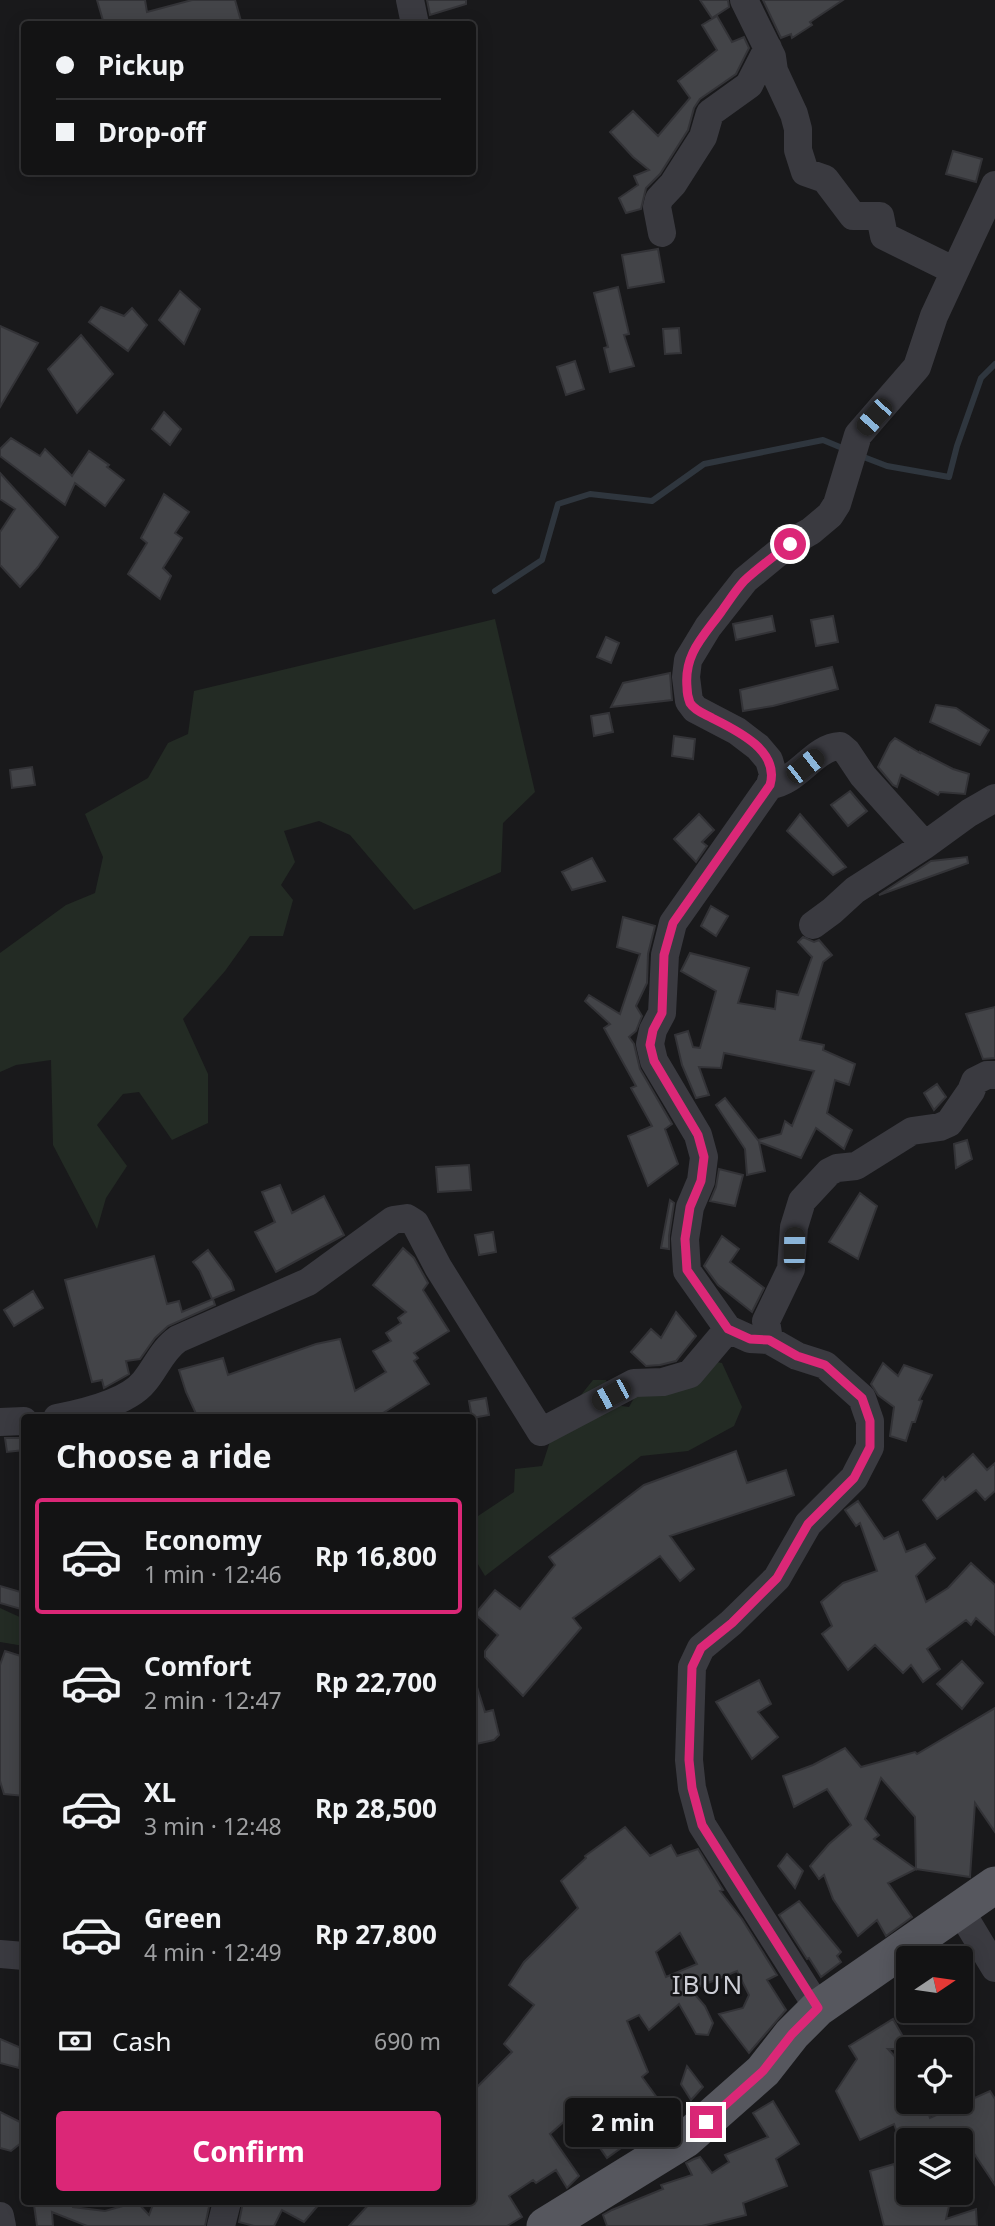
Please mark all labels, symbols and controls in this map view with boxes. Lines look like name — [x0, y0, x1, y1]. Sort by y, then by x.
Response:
text: Pickup — [98, 47, 185, 83]
text: Drop-off — [98, 114, 205, 150]
car — [853, 394, 896, 440]
route start — [774, 528, 806, 560]
car — [782, 745, 829, 787]
car — [784, 1227, 805, 1269]
car — [588, 1376, 635, 1414]
text: Choose a ride — [56, 1434, 272, 1477]
text: Economy — [144, 1522, 262, 1558]
icon: car — [60, 1525, 123, 1588]
text: Rp 16,800 — [315, 1538, 437, 1574]
text: 1 min · 12:46 — [144, 1558, 282, 1590]
text: Comfort — [144, 1648, 252, 1684]
icon: car — [60, 1651, 123, 1714]
text: Rp 22,700 — [315, 1664, 437, 1700]
text: 2 min · 12:47 — [144, 1684, 282, 1716]
text: XL — [144, 1774, 176, 1810]
icon: car — [60, 1777, 123, 1840]
text: Rp 28,500 — [315, 1790, 437, 1826]
text: 3 min · 12:48 — [144, 1810, 282, 1842]
text: Green — [144, 1900, 222, 1936]
icon: car — [60, 1903, 123, 1966]
text: Rp 27,800 — [315, 1916, 437, 1952]
text: 4 min · 12:49 — [144, 1936, 282, 1968]
north arrow — [896, 1946, 973, 2023]
map controls — [896, 1946, 973, 2205]
district label: IBUN — [672, 1966, 744, 2002]
icon: cash — [56, 2022, 94, 2060]
text: Cash — [112, 2023, 172, 2059]
text: 690 m — [374, 2025, 441, 2057]
button: locate — [896, 2037, 973, 2114]
callout: 2 min — [566, 2098, 682, 2146]
text: 2 min — [591, 2106, 655, 2138]
route end — [690, 2106, 722, 2138]
button: Confirm — [56, 2111, 441, 2191]
button: layers — [896, 2128, 973, 2205]

